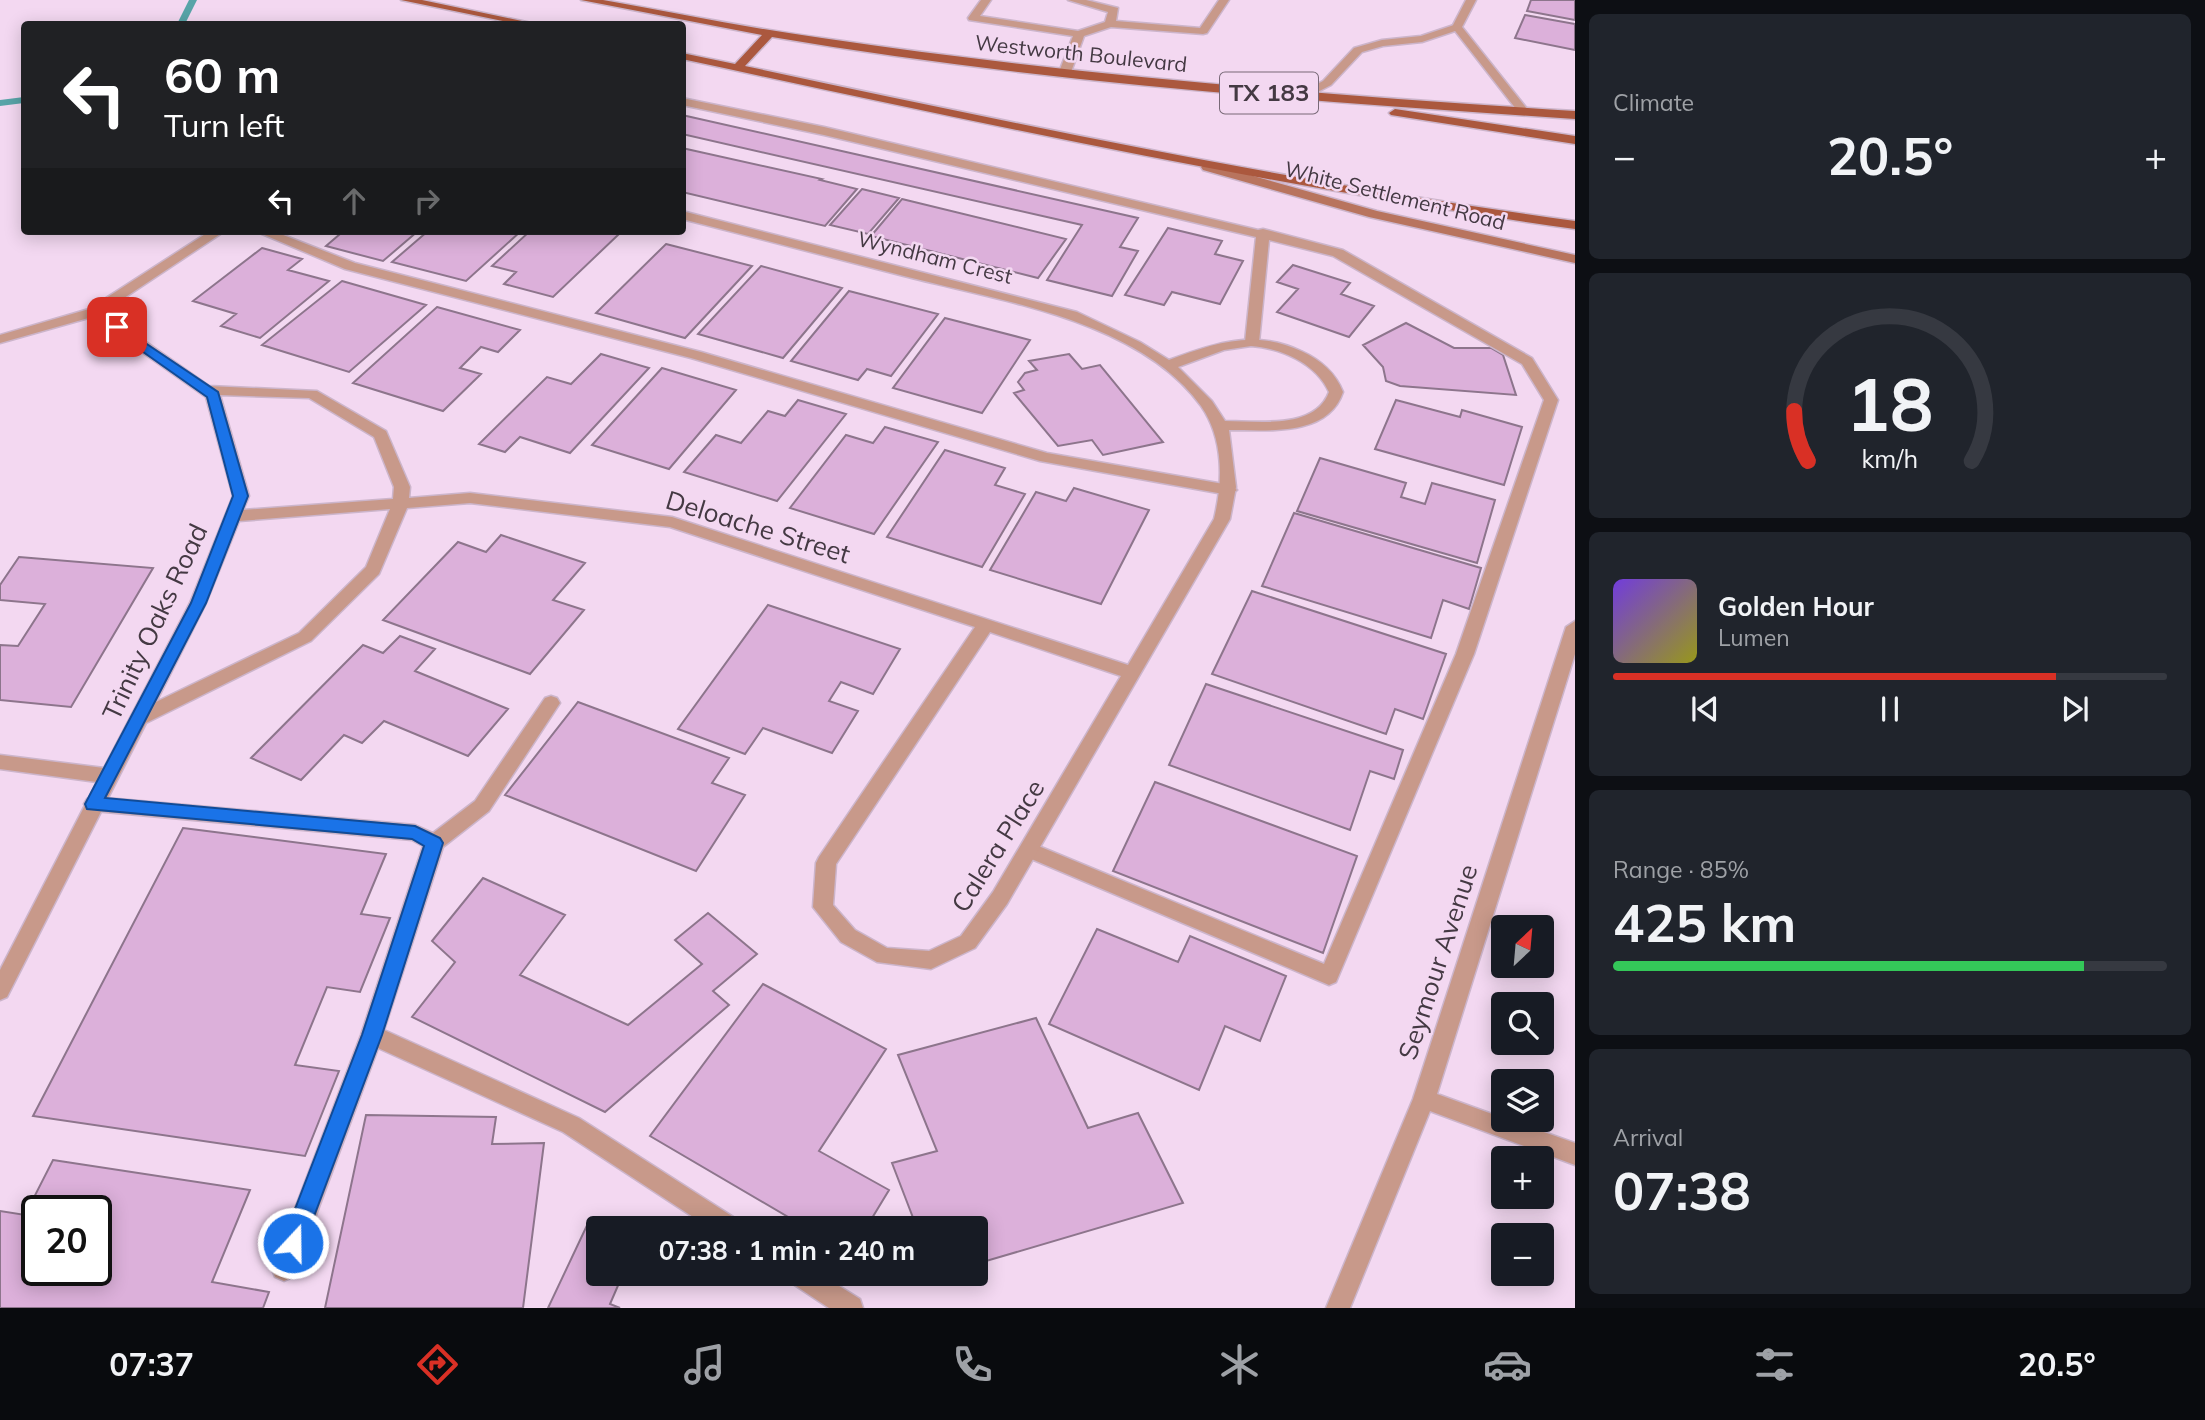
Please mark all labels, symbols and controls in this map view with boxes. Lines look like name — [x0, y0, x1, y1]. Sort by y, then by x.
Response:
street label: Westworth Boulevard — [974, 29, 1188, 77]
text: 60 m — [164, 44, 280, 105]
icon: left — [49, 49, 140, 140]
road number: TX 183 — [1220, 72, 1318, 114]
text: Climate — [1613, 88, 1694, 117]
text: Turn left — [164, 105, 284, 145]
text: 20.5° — [1827, 123, 1953, 188]
text: − — [1613, 132, 1636, 180]
text: + — [2144, 132, 2167, 180]
street label: White Settlement Road — [1282, 155, 1508, 235]
icon: left — [262, 182, 300, 220]
icon: ahead — [335, 182, 373, 220]
icon: right — [408, 182, 446, 220]
street label: Wyndham Crest — [855, 225, 1015, 289]
pin — [87, 297, 147, 357]
icon: arrive — [98, 308, 136, 346]
text: 18 — [1846, 359, 1934, 450]
text: km/h — [1862, 443, 1918, 474]
street label: Deloache Street — [662, 483, 854, 570]
street label: Trinity Oaks Road — [95, 518, 214, 725]
text: Golden Hour — [1718, 590, 1874, 623]
text: Lumen — [1718, 623, 1790, 652]
icon: previous — [1686, 690, 1724, 728]
icon: pause — [1871, 690, 1909, 728]
icon: next — [2056, 690, 2094, 728]
street label: Calera Place — [944, 773, 1051, 918]
text: Range · 85% — [1613, 855, 1749, 884]
street label: Seymour Avenue — [1390, 860, 1485, 1064]
text: 425 km — [1613, 890, 1796, 955]
north arrow — [1491, 915, 1554, 978]
map controls — [1491, 915, 1554, 1286]
button: search — [1491, 992, 1554, 1055]
button: layers — [1491, 1069, 1554, 1132]
text: Arrival — [1613, 1123, 1683, 1152]
button: + — [1491, 1146, 1554, 1209]
text: 07:38 — [1613, 1158, 1751, 1223]
speed limit sign: 20 — [21, 1195, 112, 1286]
position arrow — [256, 1206, 330, 1280]
button: − — [1491, 1223, 1554, 1286]
text: 07:38 · 1 min · 240 m — [659, 1234, 915, 1267]
icon: directions — [413, 1340, 462, 1389]
icon: music — [680, 1340, 729, 1389]
icon: phone — [948, 1340, 997, 1389]
icon: climate — [1215, 1340, 1264, 1389]
icon: car — [1483, 1340, 1532, 1389]
icon: filters — [1750, 1340, 1799, 1389]
text: 07:37 — [109, 1344, 194, 1384]
text: 20.5° — [2018, 1344, 2096, 1384]

